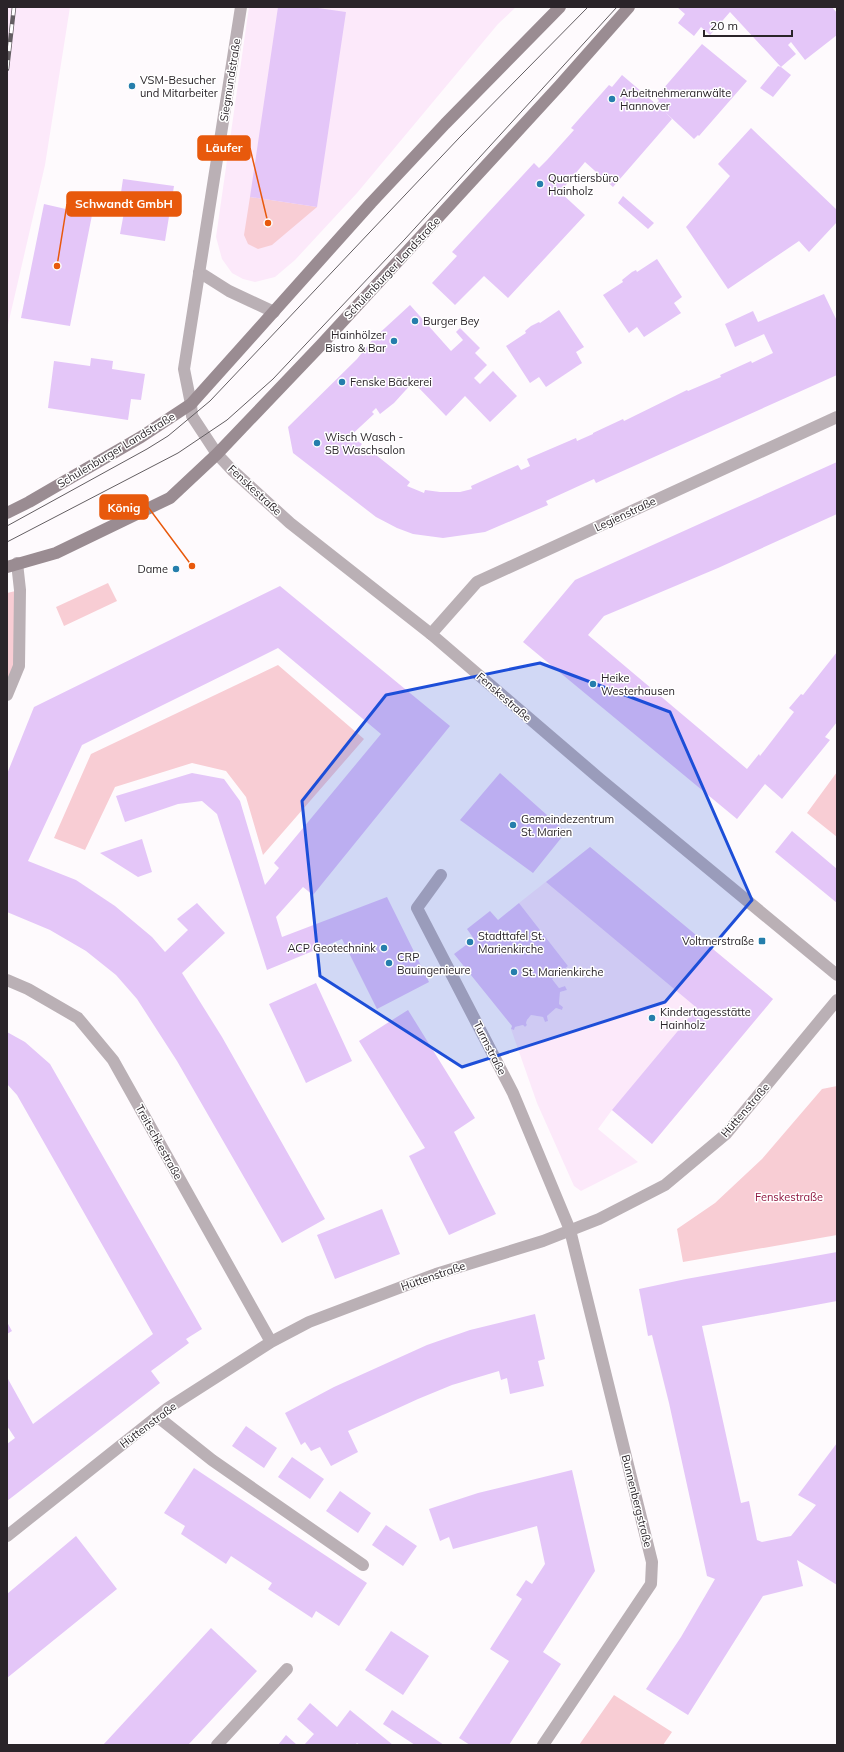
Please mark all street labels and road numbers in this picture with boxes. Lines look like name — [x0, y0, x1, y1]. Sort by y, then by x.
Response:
street label: Siegmundstraße — [217, 37, 243, 123]
street label: Schulenburger Landstraße — [341, 214, 443, 322]
street label: Schulenburger Landstraße — [55, 409, 177, 491]
street label: Fenskestraße — [225, 462, 285, 518]
street label: Legienstraße — [592, 494, 658, 534]
street label: Fenskestraße — [474, 669, 534, 725]
street label: Turmstraße — [470, 1019, 510, 1077]
street label: Hüttenstraße — [718, 1080, 772, 1140]
street label: Treitschkestraße — [133, 1102, 185, 1182]
street label: Hüttenstraße — [399, 1258, 467, 1294]
street label: Hüttenstraße — [117, 1399, 179, 1451]
street label: Bunnenbergstraße — [619, 1453, 655, 1549]

